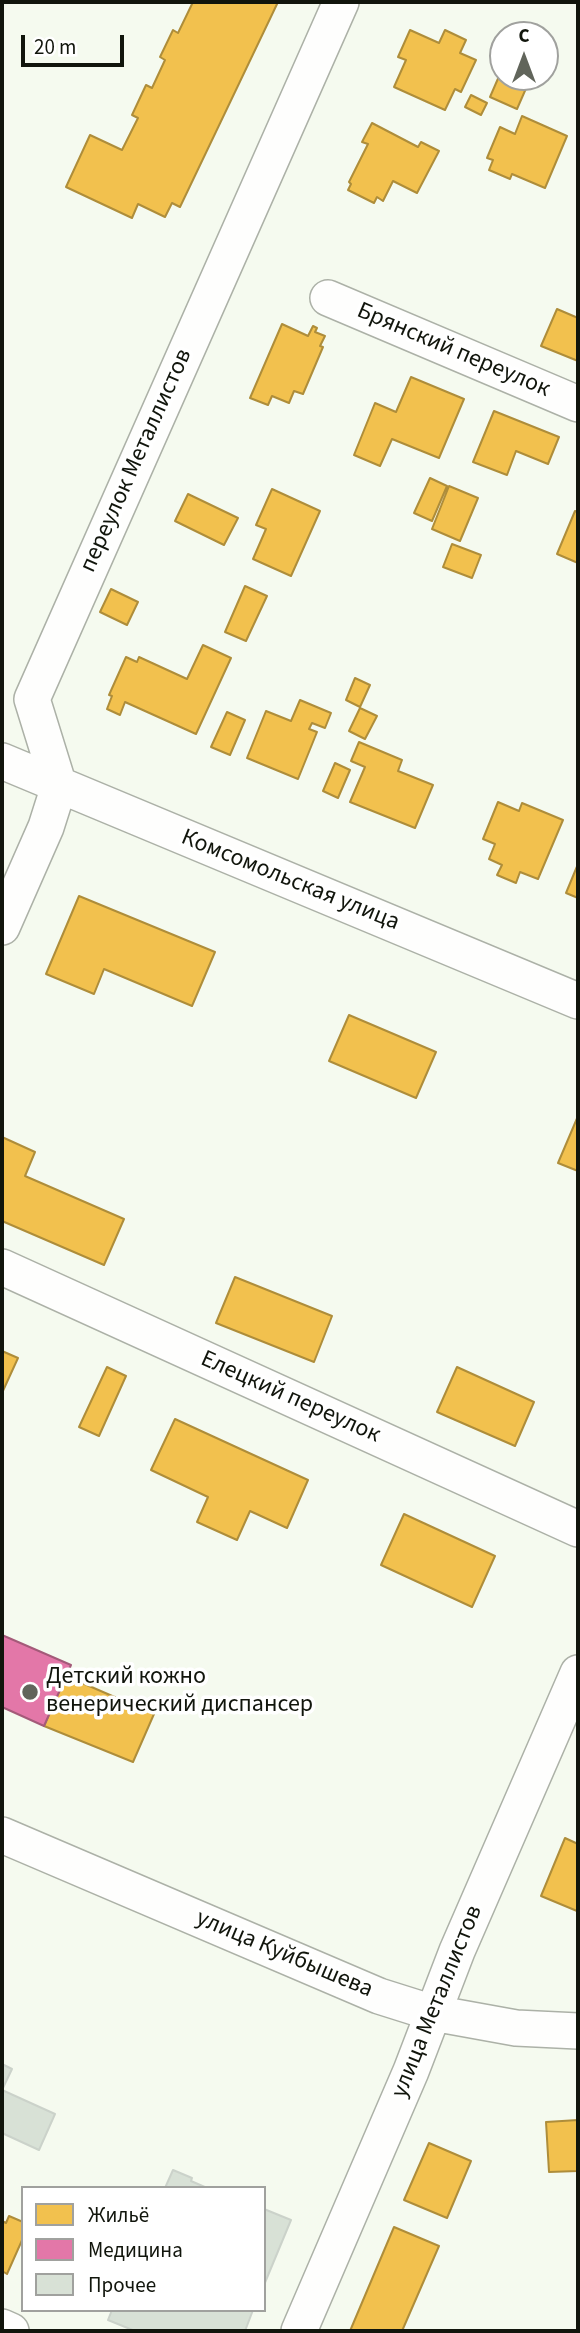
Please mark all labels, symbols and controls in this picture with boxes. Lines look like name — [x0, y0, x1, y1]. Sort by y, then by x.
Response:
scale bar — [24, 21, 128, 65]
north arrow — [489, 21, 559, 91]
text: С — [518, 23, 530, 50]
text: 20 m — [34, 32, 76, 62]
street label: Брянский переулок — [352, 297, 554, 405]
street label: переулок Металлистов — [75, 345, 199, 577]
street label: Комсомольская улица — [177, 824, 403, 938]
street label: Елецкий переулок — [196, 1345, 384, 1451]
place label: Детский кожно венерический диспансер — [46, 1664, 313, 1720]
marker: Детский кожно венерический диспансер — [20, 1682, 40, 1702]
street label: улица Металлистов — [386, 1902, 490, 2102]
street label: улица Куйбышева — [191, 1905, 377, 2005]
legend — [21, 2186, 266, 2312]
text: Жильё — [88, 2200, 149, 2230]
text: Медицина — [88, 2235, 183, 2265]
text: Прочее — [88, 2270, 156, 2300]

